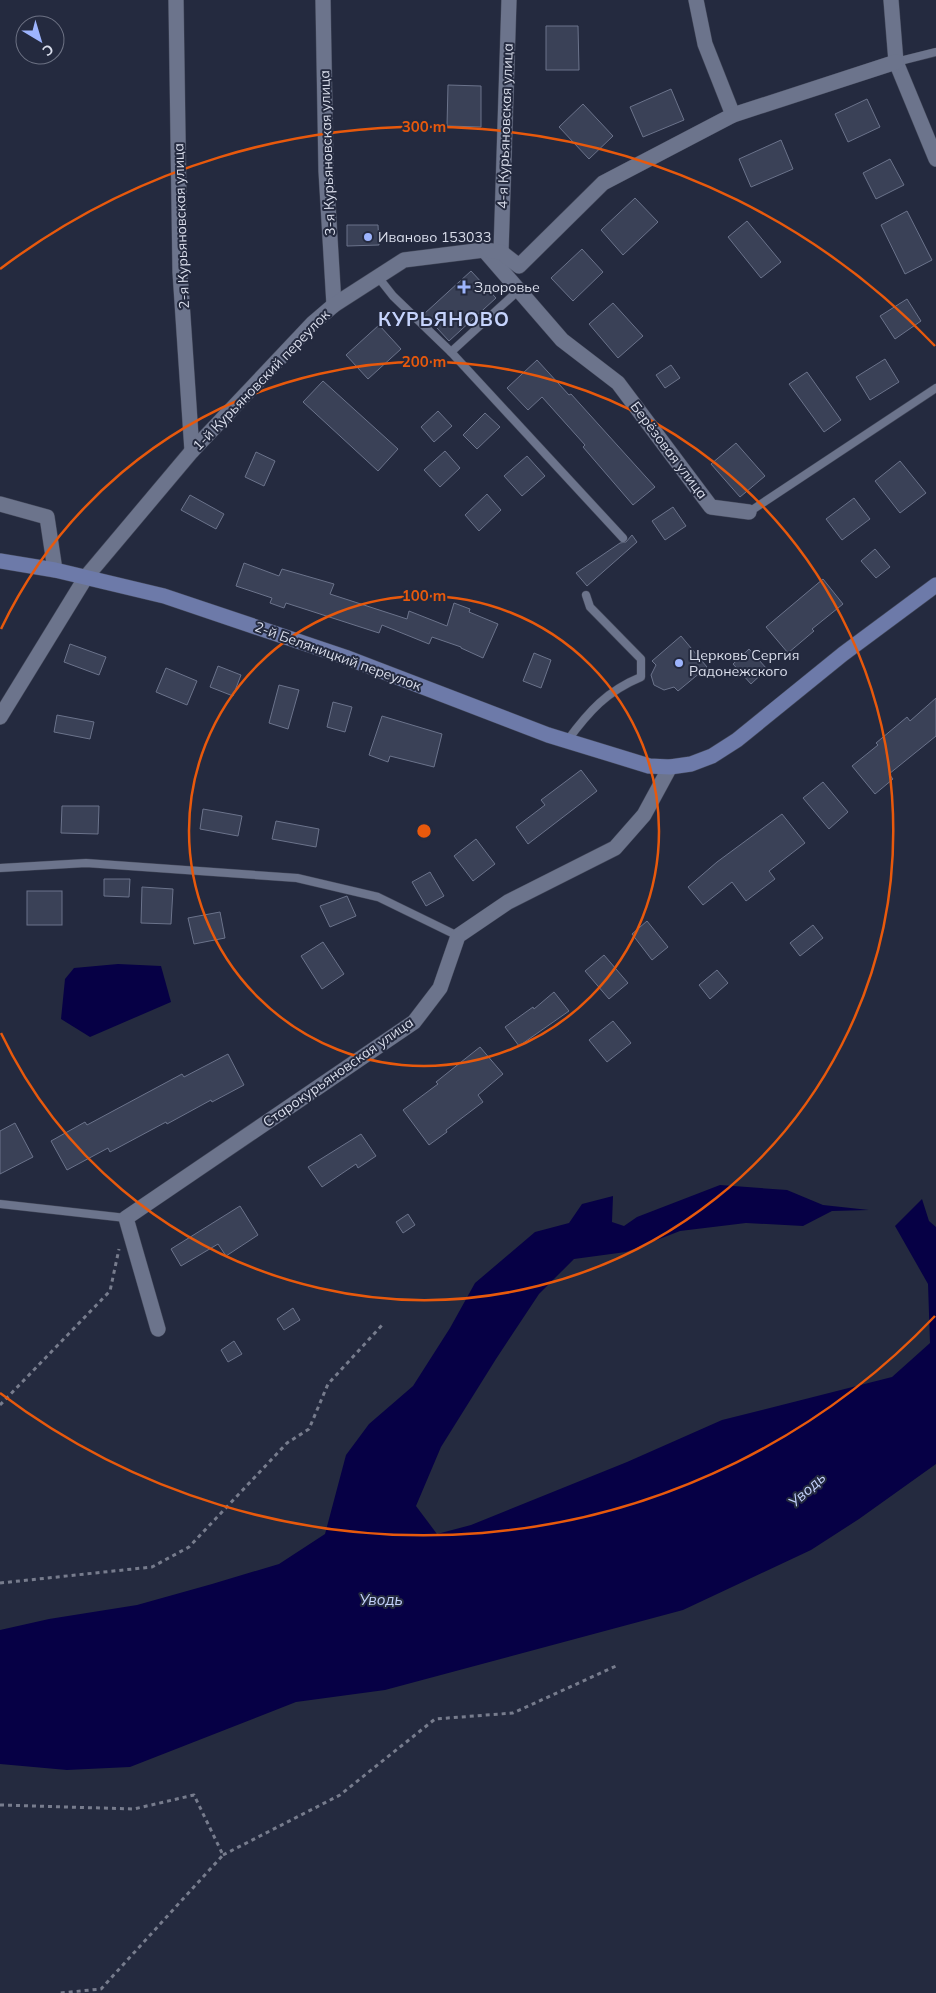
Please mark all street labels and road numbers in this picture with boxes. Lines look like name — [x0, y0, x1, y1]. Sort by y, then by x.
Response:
street label: 4-я Курьяновская улица — [493, 43, 517, 209]
street label: 3-я Курьяновская улица — [315, 70, 339, 236]
street label: 2-я Курьяновская улица — [169, 143, 193, 309]
street label: 1-й Курьяновский переулок — [189, 305, 334, 454]
street label: Берёзовая улица — [627, 398, 711, 502]
street label: 2-й Беляницкий переулок — [252, 617, 424, 695]
street label: Старокурьяновская улица — [259, 1013, 417, 1131]

